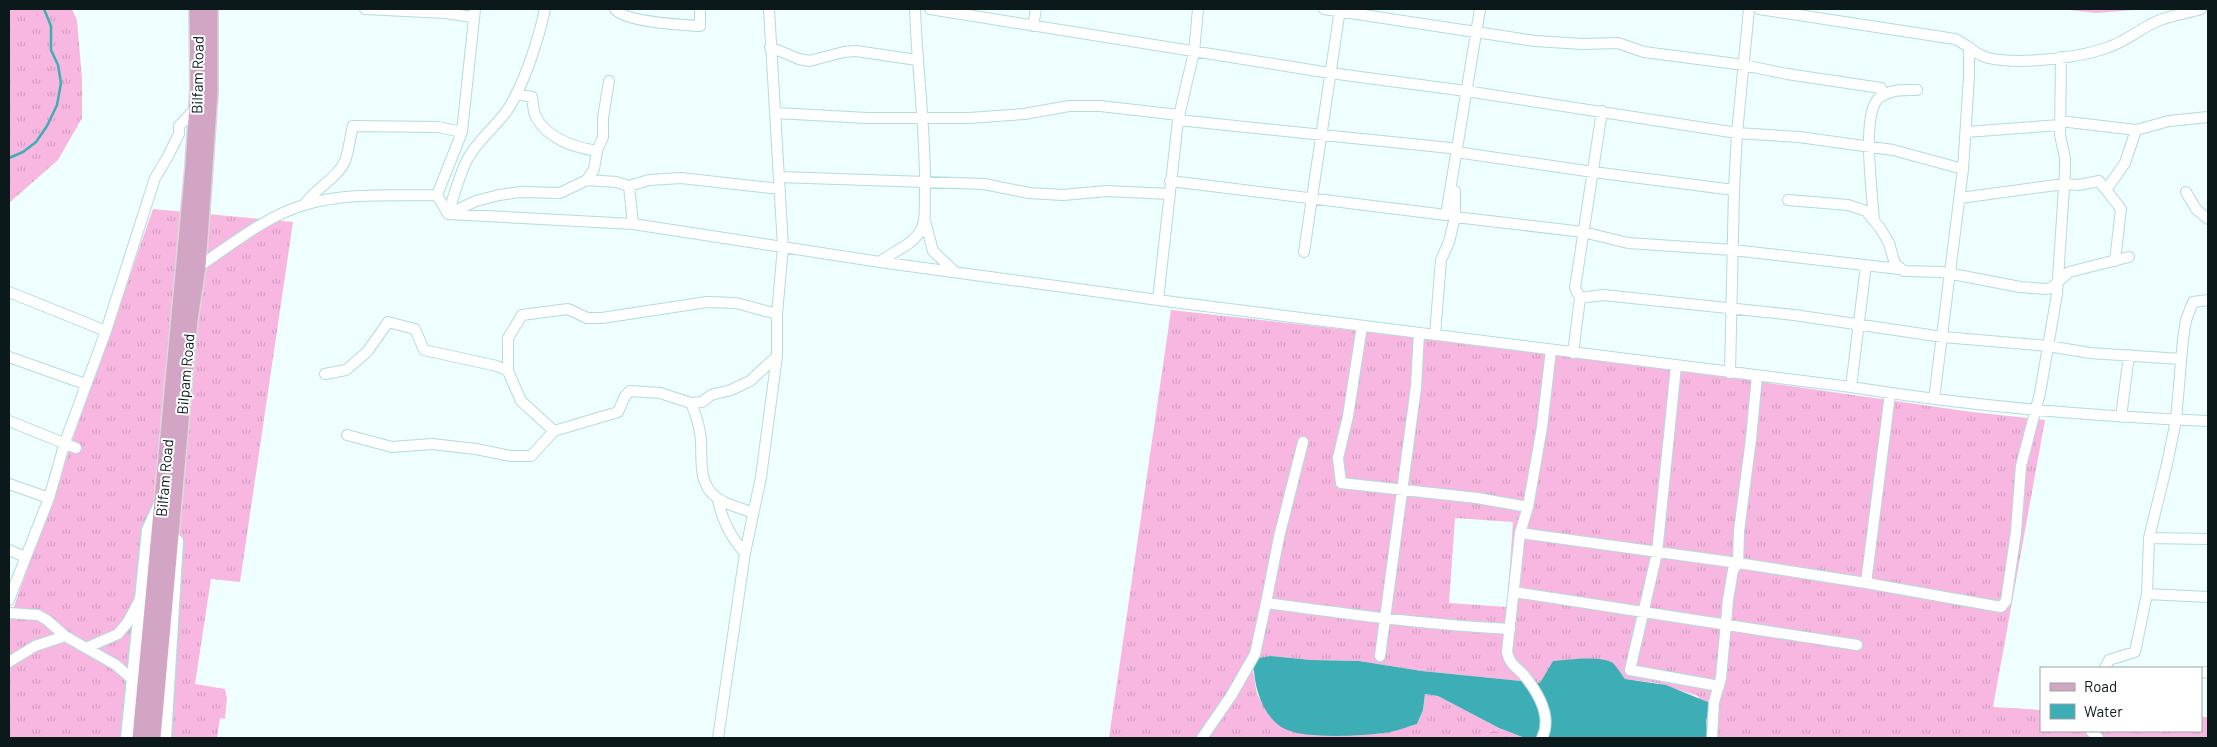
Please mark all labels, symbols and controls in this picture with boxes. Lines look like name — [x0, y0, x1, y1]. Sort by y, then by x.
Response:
street label: Bilfam Road — [187, 36, 207, 114]
street label: Bilpam Road — [172, 333, 198, 415]
street label: Bilfam Road — [152, 438, 176, 518]
legend — [2040, 667, 2202, 732]
text: Road — [2084, 677, 2117, 695]
text: Water — [2084, 702, 2123, 720]

